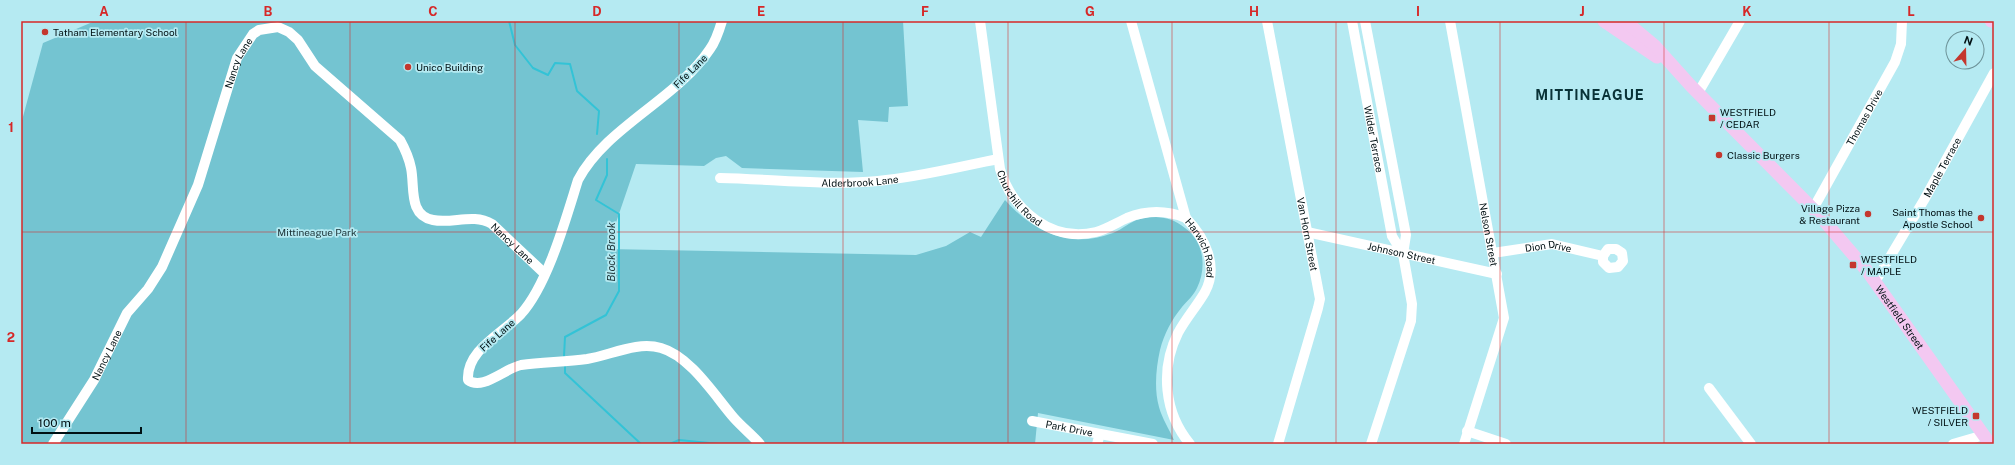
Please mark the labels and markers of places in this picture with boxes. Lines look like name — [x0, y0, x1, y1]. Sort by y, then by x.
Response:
place label: Tatham Elementary School — [53, 26, 178, 38]
marker: Tatham Elementary School — [40, 27, 50, 37]
place label: Unico Building — [416, 61, 483, 73]
marker: Unico Building — [403, 62, 413, 72]
place label: WESTFIELD / CEDAR — [1720, 106, 1776, 130]
marker: WESTFIELD / CEDAR — [1707, 113, 1717, 123]
place label: Classic Burgers — [1727, 149, 1800, 161]
marker: Classic Burgers — [1714, 150, 1724, 160]
place label: Village Pizza & Restaurant — [1799, 202, 1860, 226]
place label: Saint Thomas the Apostle School — [1892, 206, 1973, 230]
marker: Village Pizza & Restaurant — [1863, 209, 1873, 219]
marker: Saint Thomas the Apostle School — [1976, 213, 1986, 223]
place label: WESTFIELD / MAPLE — [1861, 253, 1917, 277]
marker: WESTFIELD / MAPLE — [1848, 260, 1858, 270]
place label: WESTFIELD / SILVER — [1912, 404, 1968, 428]
marker: WESTFIELD / SILVER — [1971, 411, 1981, 421]

